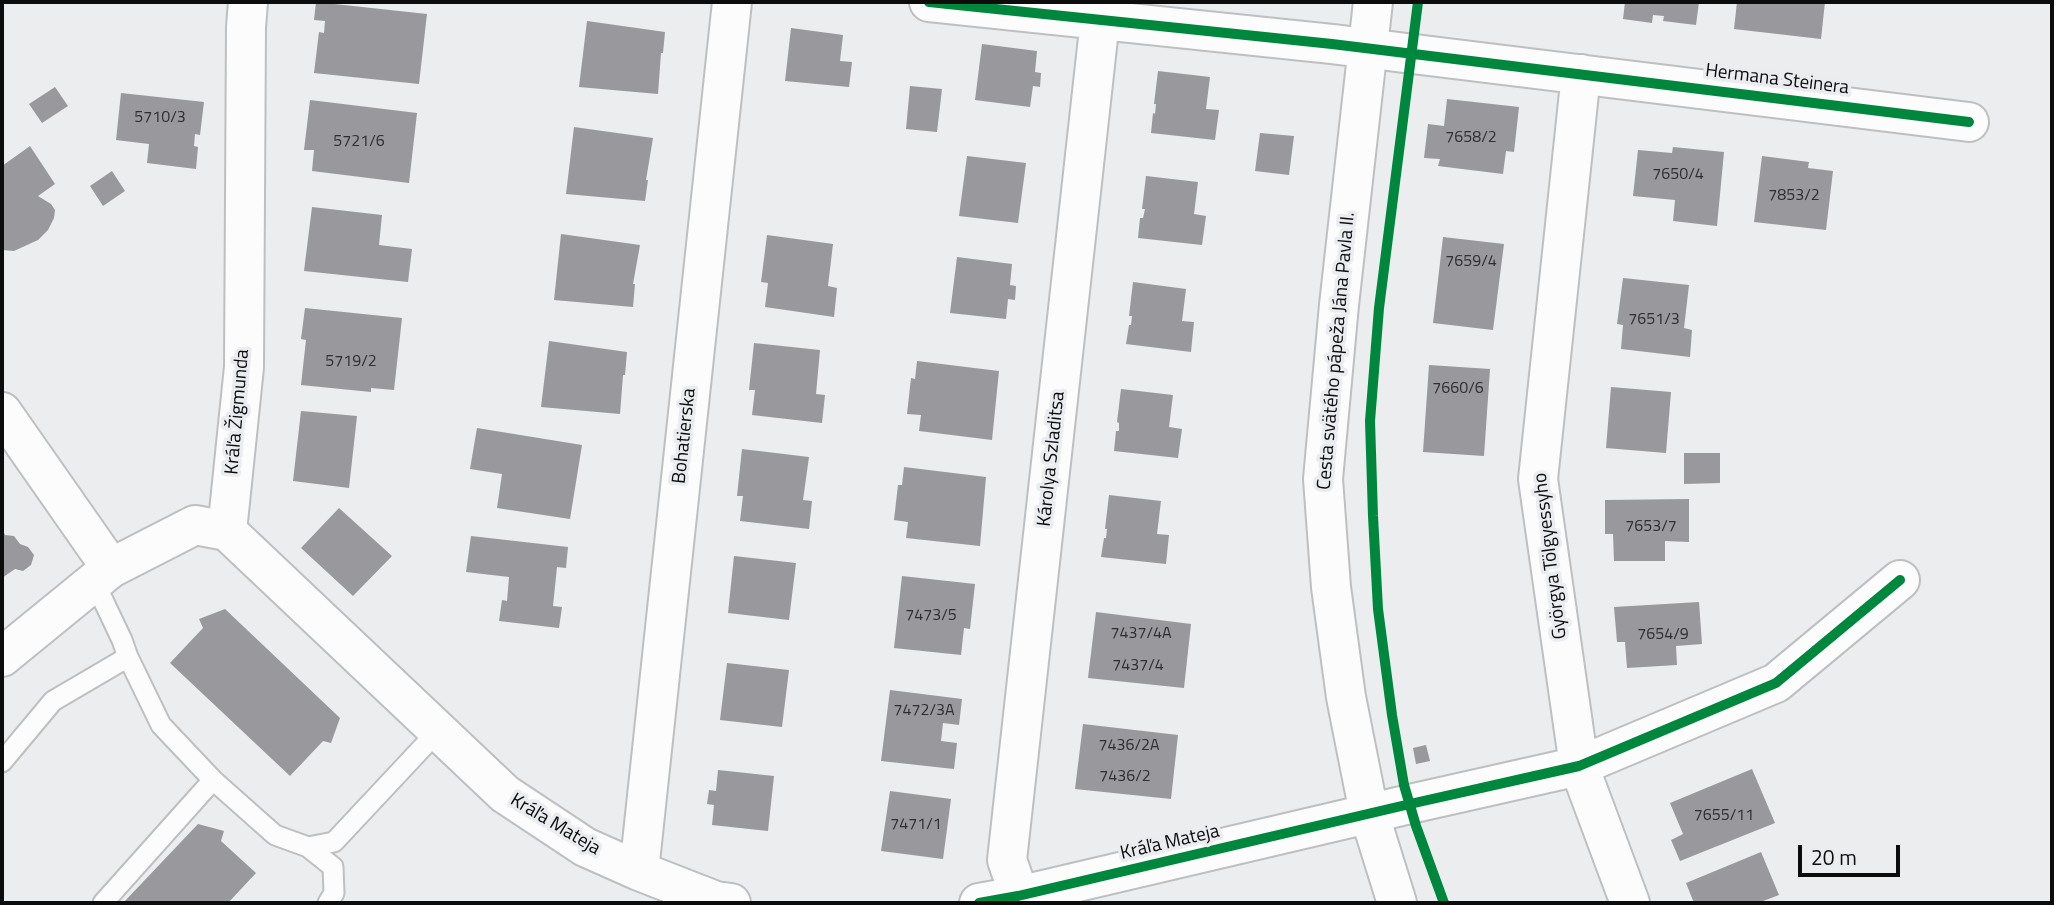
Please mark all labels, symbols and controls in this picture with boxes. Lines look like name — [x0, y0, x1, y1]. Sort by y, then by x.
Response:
street label: Hermana Steinera — [1704, 60, 1850, 100]
house number: 5710/3 — [134, 108, 186, 128]
house number: 7658/2 — [1445, 128, 1497, 148]
house number: 5721/6 — [333, 132, 385, 152]
house number: 7650/4 — [1652, 165, 1704, 185]
house number: 7853/2 — [1768, 186, 1820, 206]
street label: Cesta svätého pápeža Jána Pavla II. — [1314, 211, 1360, 491]
house number: 7659/4 — [1445, 252, 1497, 272]
house number: 7651/3 — [1628, 310, 1680, 330]
street label: Kráľa Žigmunda — [221, 348, 255, 476]
house number: 5719/2 — [325, 352, 377, 372]
house number: 7660/6 — [1432, 379, 1484, 399]
street label: Bohatierska — [669, 387, 701, 485]
street label: Károlya Szladitsa — [1034, 390, 1070, 528]
street label: Györgya Tölgyessyho — [1529, 471, 1573, 641]
house number: 7653/7 — [1625, 517, 1677, 537]
house number: 7473/5 — [905, 606, 957, 626]
house number: 7437/4A — [1111, 624, 1171, 644]
house number: 7654/9 — [1637, 625, 1689, 645]
house number: 7437/4 — [1112, 656, 1164, 676]
house number: 7472/3A — [894, 701, 954, 721]
house number: 7436/2A — [1099, 736, 1159, 756]
house number: 7436/2 — [1099, 767, 1151, 787]
street label: Kráľa Mateja — [506, 789, 604, 861]
house number: 7655/11 — [1694, 806, 1754, 826]
house number: 7471/1 — [890, 815, 942, 835]
street label: Kráľa Mateja — [1118, 821, 1222, 865]
scale bar — [1802, 832, 1904, 876]
text: 20 m — [1811, 841, 1857, 873]

